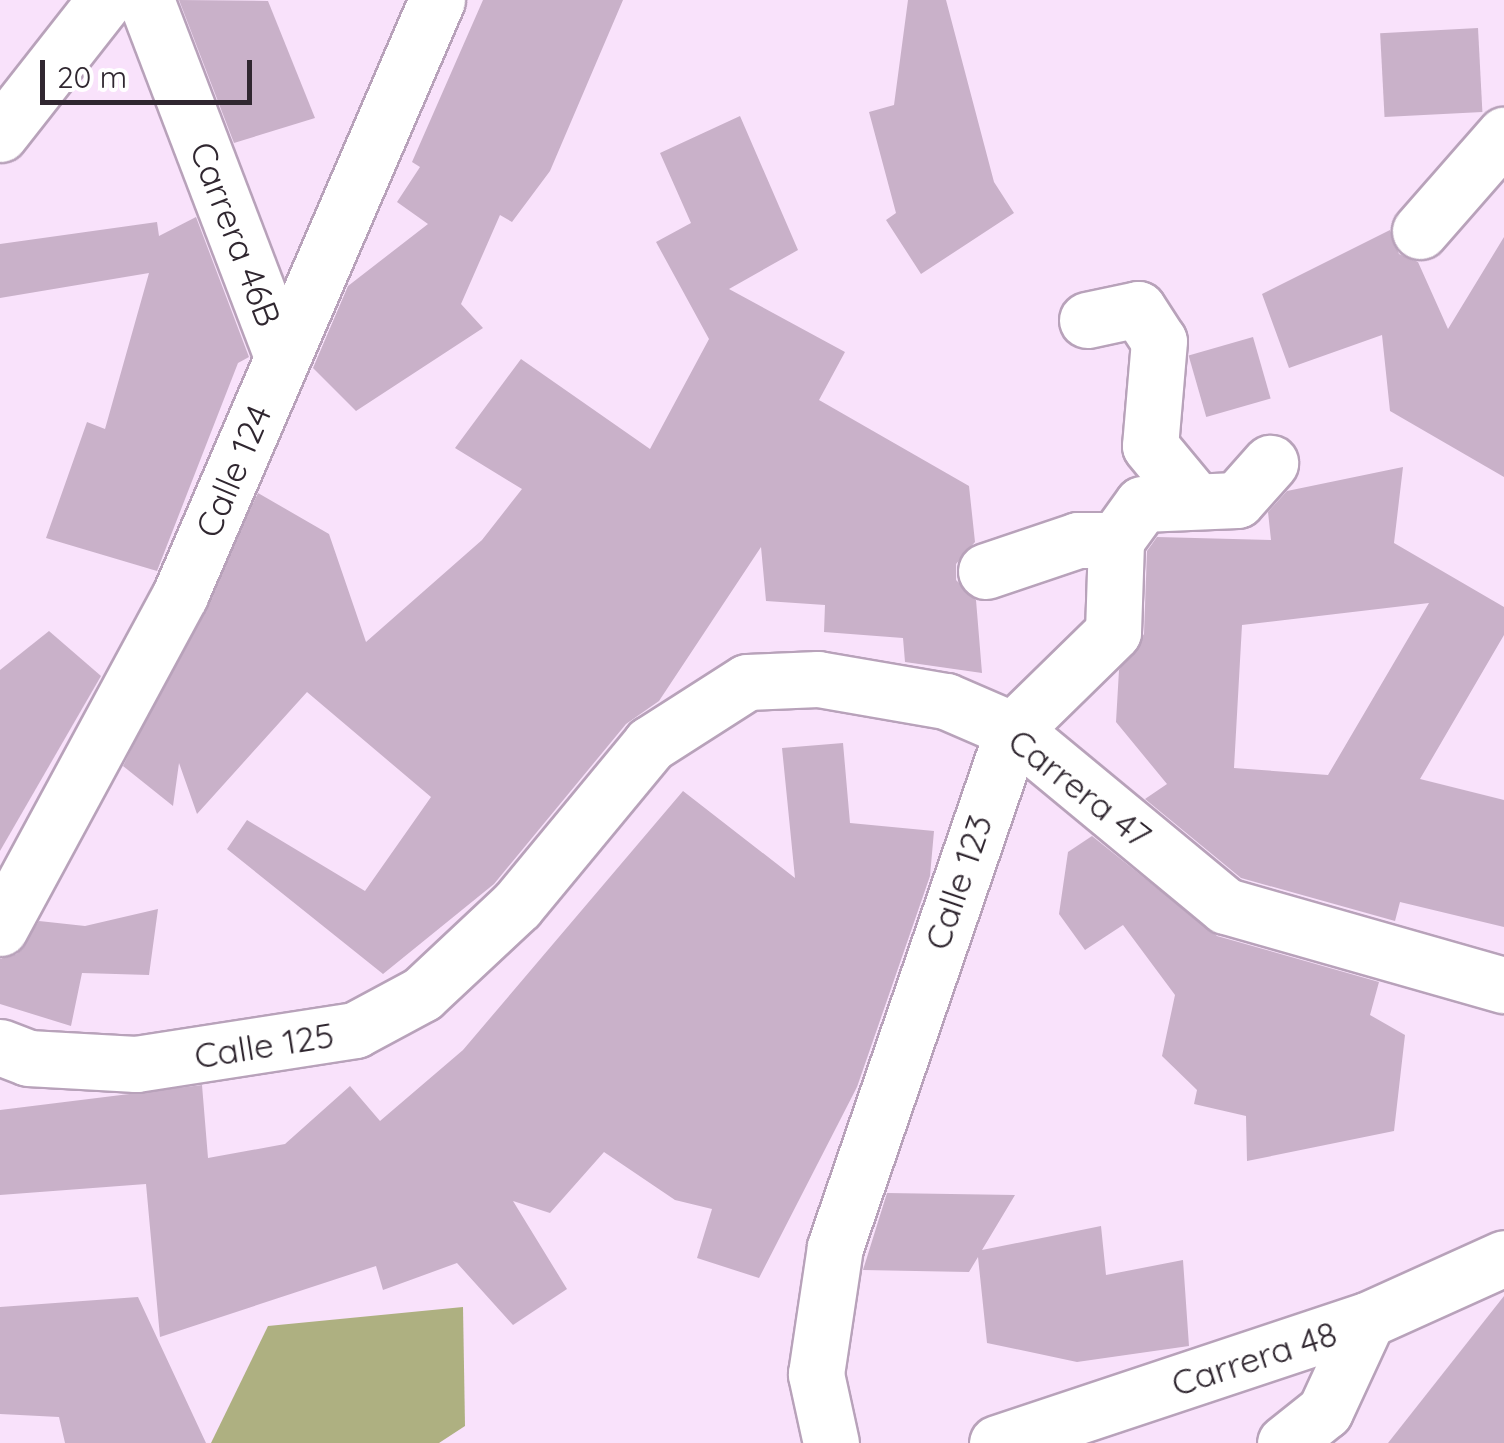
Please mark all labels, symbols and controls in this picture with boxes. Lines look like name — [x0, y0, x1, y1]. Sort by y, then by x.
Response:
scale bar — [45, 40, 258, 102]
text: 20 m — [57, 58, 127, 96]
street label: Carrera 46B — [182, 136, 290, 332]
street label: Calle 124 — [186, 399, 280, 543]
street label: Carrera 47 — [1000, 719, 1160, 857]
street label: Calle 123 — [915, 809, 1001, 955]
street label: Calle 125 — [191, 1013, 337, 1077]
street label: Carrera 48 — [1166, 1312, 1342, 1404]

